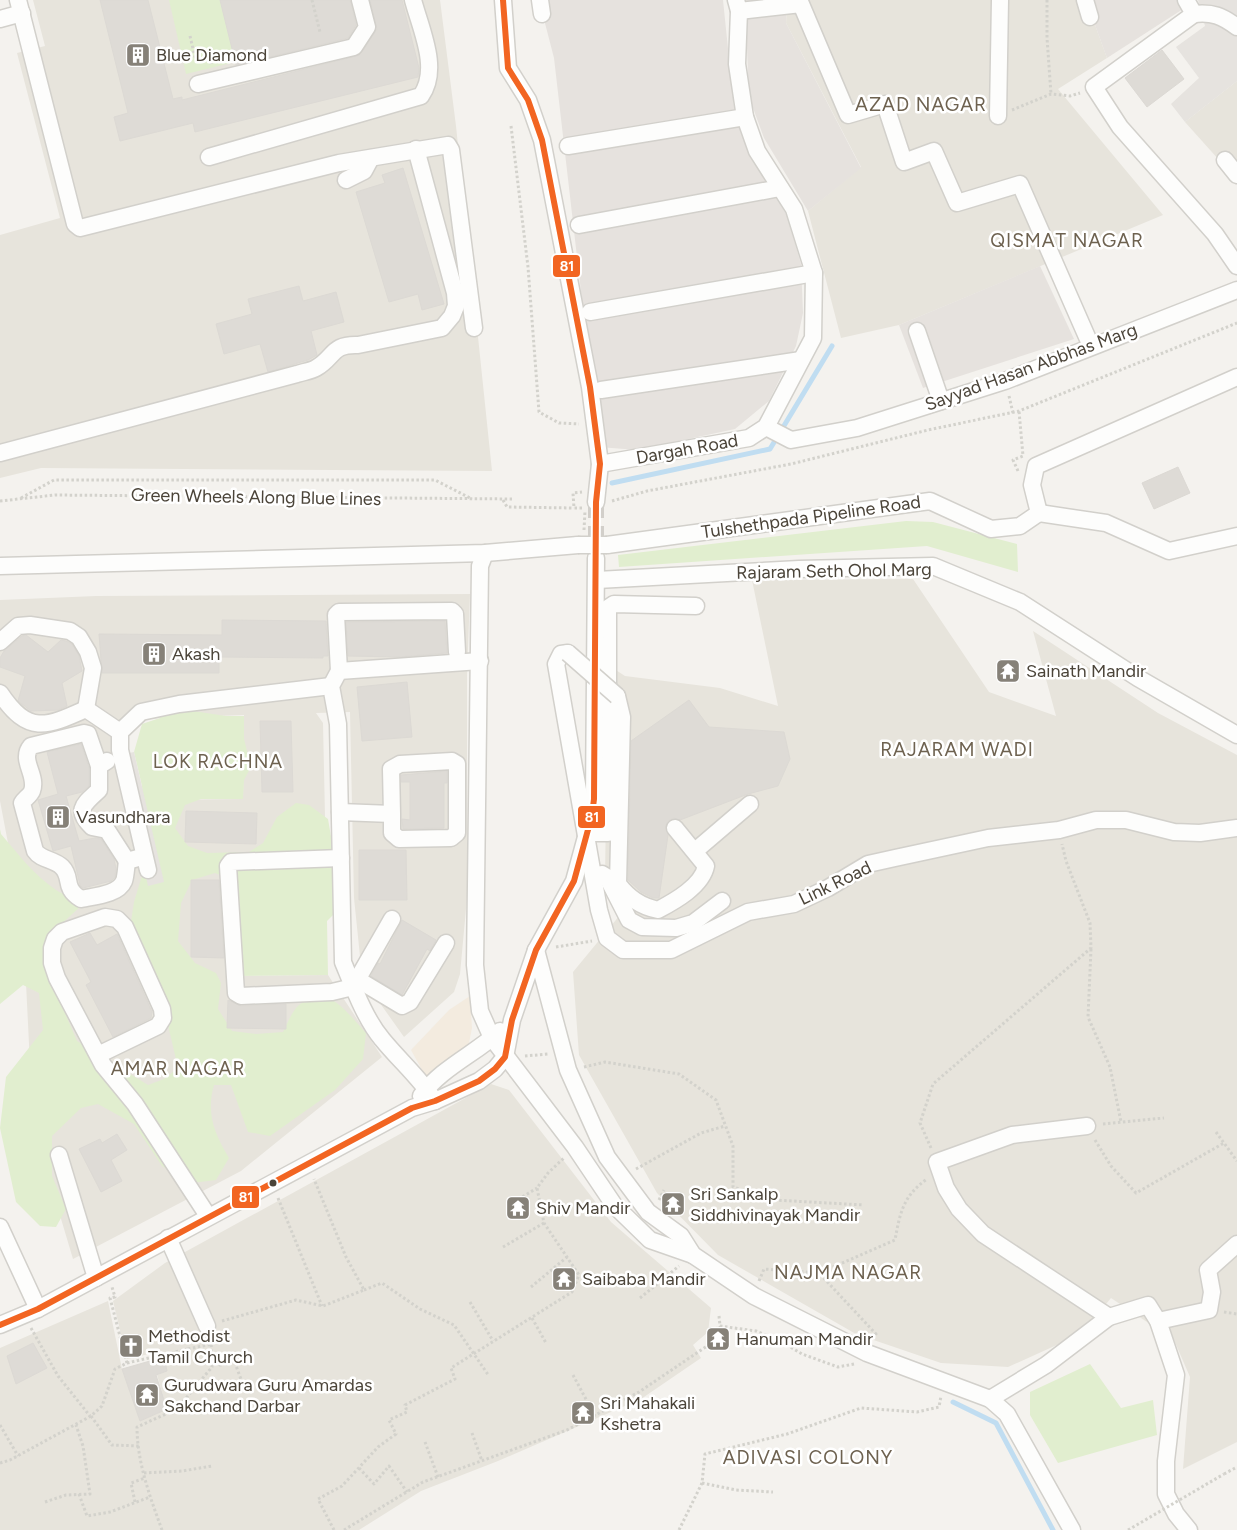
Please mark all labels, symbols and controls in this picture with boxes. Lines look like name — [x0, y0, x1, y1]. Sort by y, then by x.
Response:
building icon: Blue Diamond — [125, 42, 151, 68]
place label: Blue Diamond — [156, 44, 267, 66]
district label: AZAD NAGAR — [855, 93, 987, 116]
district label: QISMAT NAGAR — [990, 229, 1144, 252]
line badge: 81 — [552, 254, 581, 278]
text: 81 — [560, 258, 574, 275]
street label: Sayyad Hasan Abbhas Marg — [922, 318, 1140, 416]
street label: Dargah Road — [634, 429, 740, 469]
street label: Green Wheels Along Blue Lines — [131, 484, 381, 510]
street label: Tulshethpada Pipeline Road — [700, 491, 922, 543]
street label: Rajaram Seth Ohol Marg — [736, 558, 932, 584]
building icon: Akash — [141, 641, 167, 667]
place label: Akash — [172, 643, 220, 665]
temple icon: Sainath Mandir — [995, 658, 1021, 684]
place label: Sainath Mandir — [1026, 660, 1146, 682]
district label: RAJARAM WADI — [880, 738, 1034, 761]
district label: LOK RACHNA — [153, 750, 283, 773]
building icon: Vasundhara — [45, 804, 71, 830]
line badge: 81 — [577, 805, 606, 829]
place label: Vasundhara — [76, 806, 170, 828]
text: 81 — [585, 809, 599, 826]
street label: Link Road — [795, 856, 875, 910]
district label: AMAR NAGAR — [111, 1057, 245, 1080]
unlabelled marker — [268, 1178, 278, 1188]
place label: Sri Sankalp Siddhivinayak Mandir — [690, 1183, 860, 1226]
line badge: 81 — [231, 1185, 260, 1209]
text: 81 — [239, 1189, 253, 1206]
temple icon: Sri Sankalp Siddhivinayak Mandir — [660, 1191, 686, 1217]
temple icon: Shiv Mandir — [505, 1195, 531, 1221]
place label: Shiv Mandir — [536, 1197, 630, 1219]
district label: NAJMA NAGAR — [774, 1261, 922, 1284]
temple icon: Saibaba Mandir — [551, 1266, 577, 1292]
place label: Saibaba Mandir — [582, 1268, 706, 1290]
place label: Methodist Tamil Church — [148, 1325, 253, 1368]
temple icon: Hanuman Mandir — [705, 1326, 731, 1352]
place label: Hanuman Mandir — [736, 1328, 873, 1350]
church icon: Methodist Tamil Church — [118, 1333, 144, 1359]
place label: Gurudwara Guru Amardas Sakchand Darbar — [164, 1374, 372, 1417]
temple icon: Gurudwara Guru Amardas Sakchand Darbar — [134, 1382, 160, 1408]
place label: Sri Mahakali Kshetra — [600, 1392, 695, 1435]
temple icon: Sri Mahakali Kshetra — [570, 1400, 596, 1426]
district label: ADIVASI COLONY — [723, 1446, 893, 1469]

